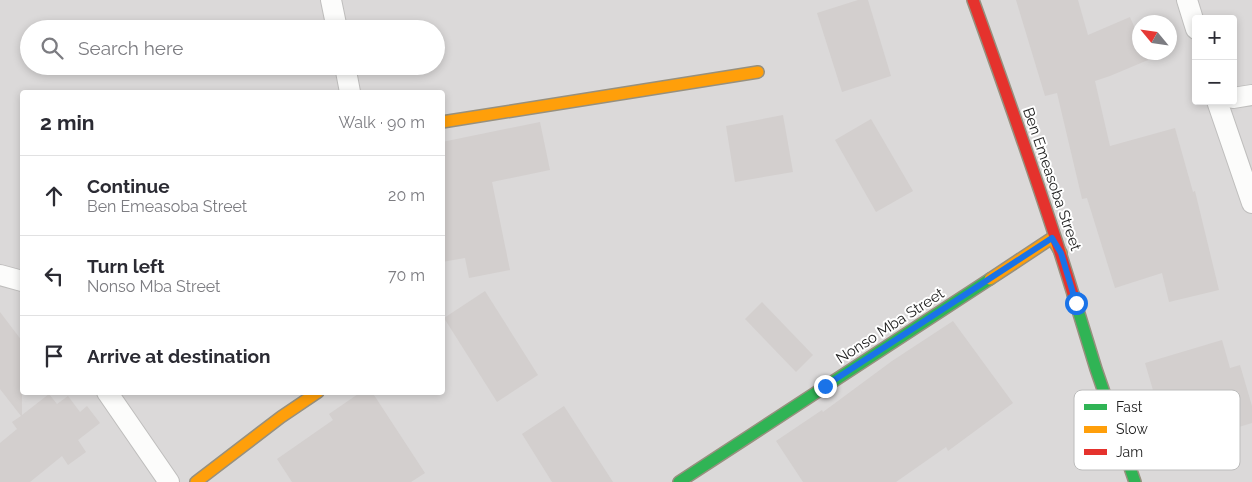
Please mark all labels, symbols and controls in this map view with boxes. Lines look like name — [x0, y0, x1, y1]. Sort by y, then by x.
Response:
north arrow — [1132, 15, 1177, 60]
map controls — [1192, 15, 1237, 105]
button: + — [1192, 15, 1237, 60]
search box — [20, 20, 445, 75]
icon: search — [38, 34, 66, 62]
text: Search here — [78, 37, 184, 59]
button: − — [1192, 60, 1237, 105]
street label: Ben Emeasoba Street — [1019, 105, 1085, 253]
text: 2 min — [40, 110, 94, 135]
text: Walk · 90 m — [338, 113, 425, 132]
text: Continue — [87, 175, 170, 197]
icon: ahead — [40, 182, 68, 210]
text: 20 m — [388, 186, 425, 205]
text: Ben Emeasoba Street — [87, 197, 247, 216]
text: Turn left — [87, 255, 164, 277]
icon: left — [40, 262, 68, 290]
text: 70 m — [388, 266, 425, 285]
text: Nonso Mba Street — [87, 277, 220, 296]
street label: Nonso Mba Street — [833, 284, 947, 368]
route start — [1065, 292, 1088, 315]
icon: arrive — [40, 342, 68, 370]
text: Arrive at destination — [87, 345, 271, 367]
route end — [814, 375, 837, 398]
legend — [1074, 390, 1240, 470]
text: Fast — [1116, 399, 1143, 415]
text: Slow — [1116, 421, 1148, 437]
text: Jam — [1116, 444, 1143, 460]

